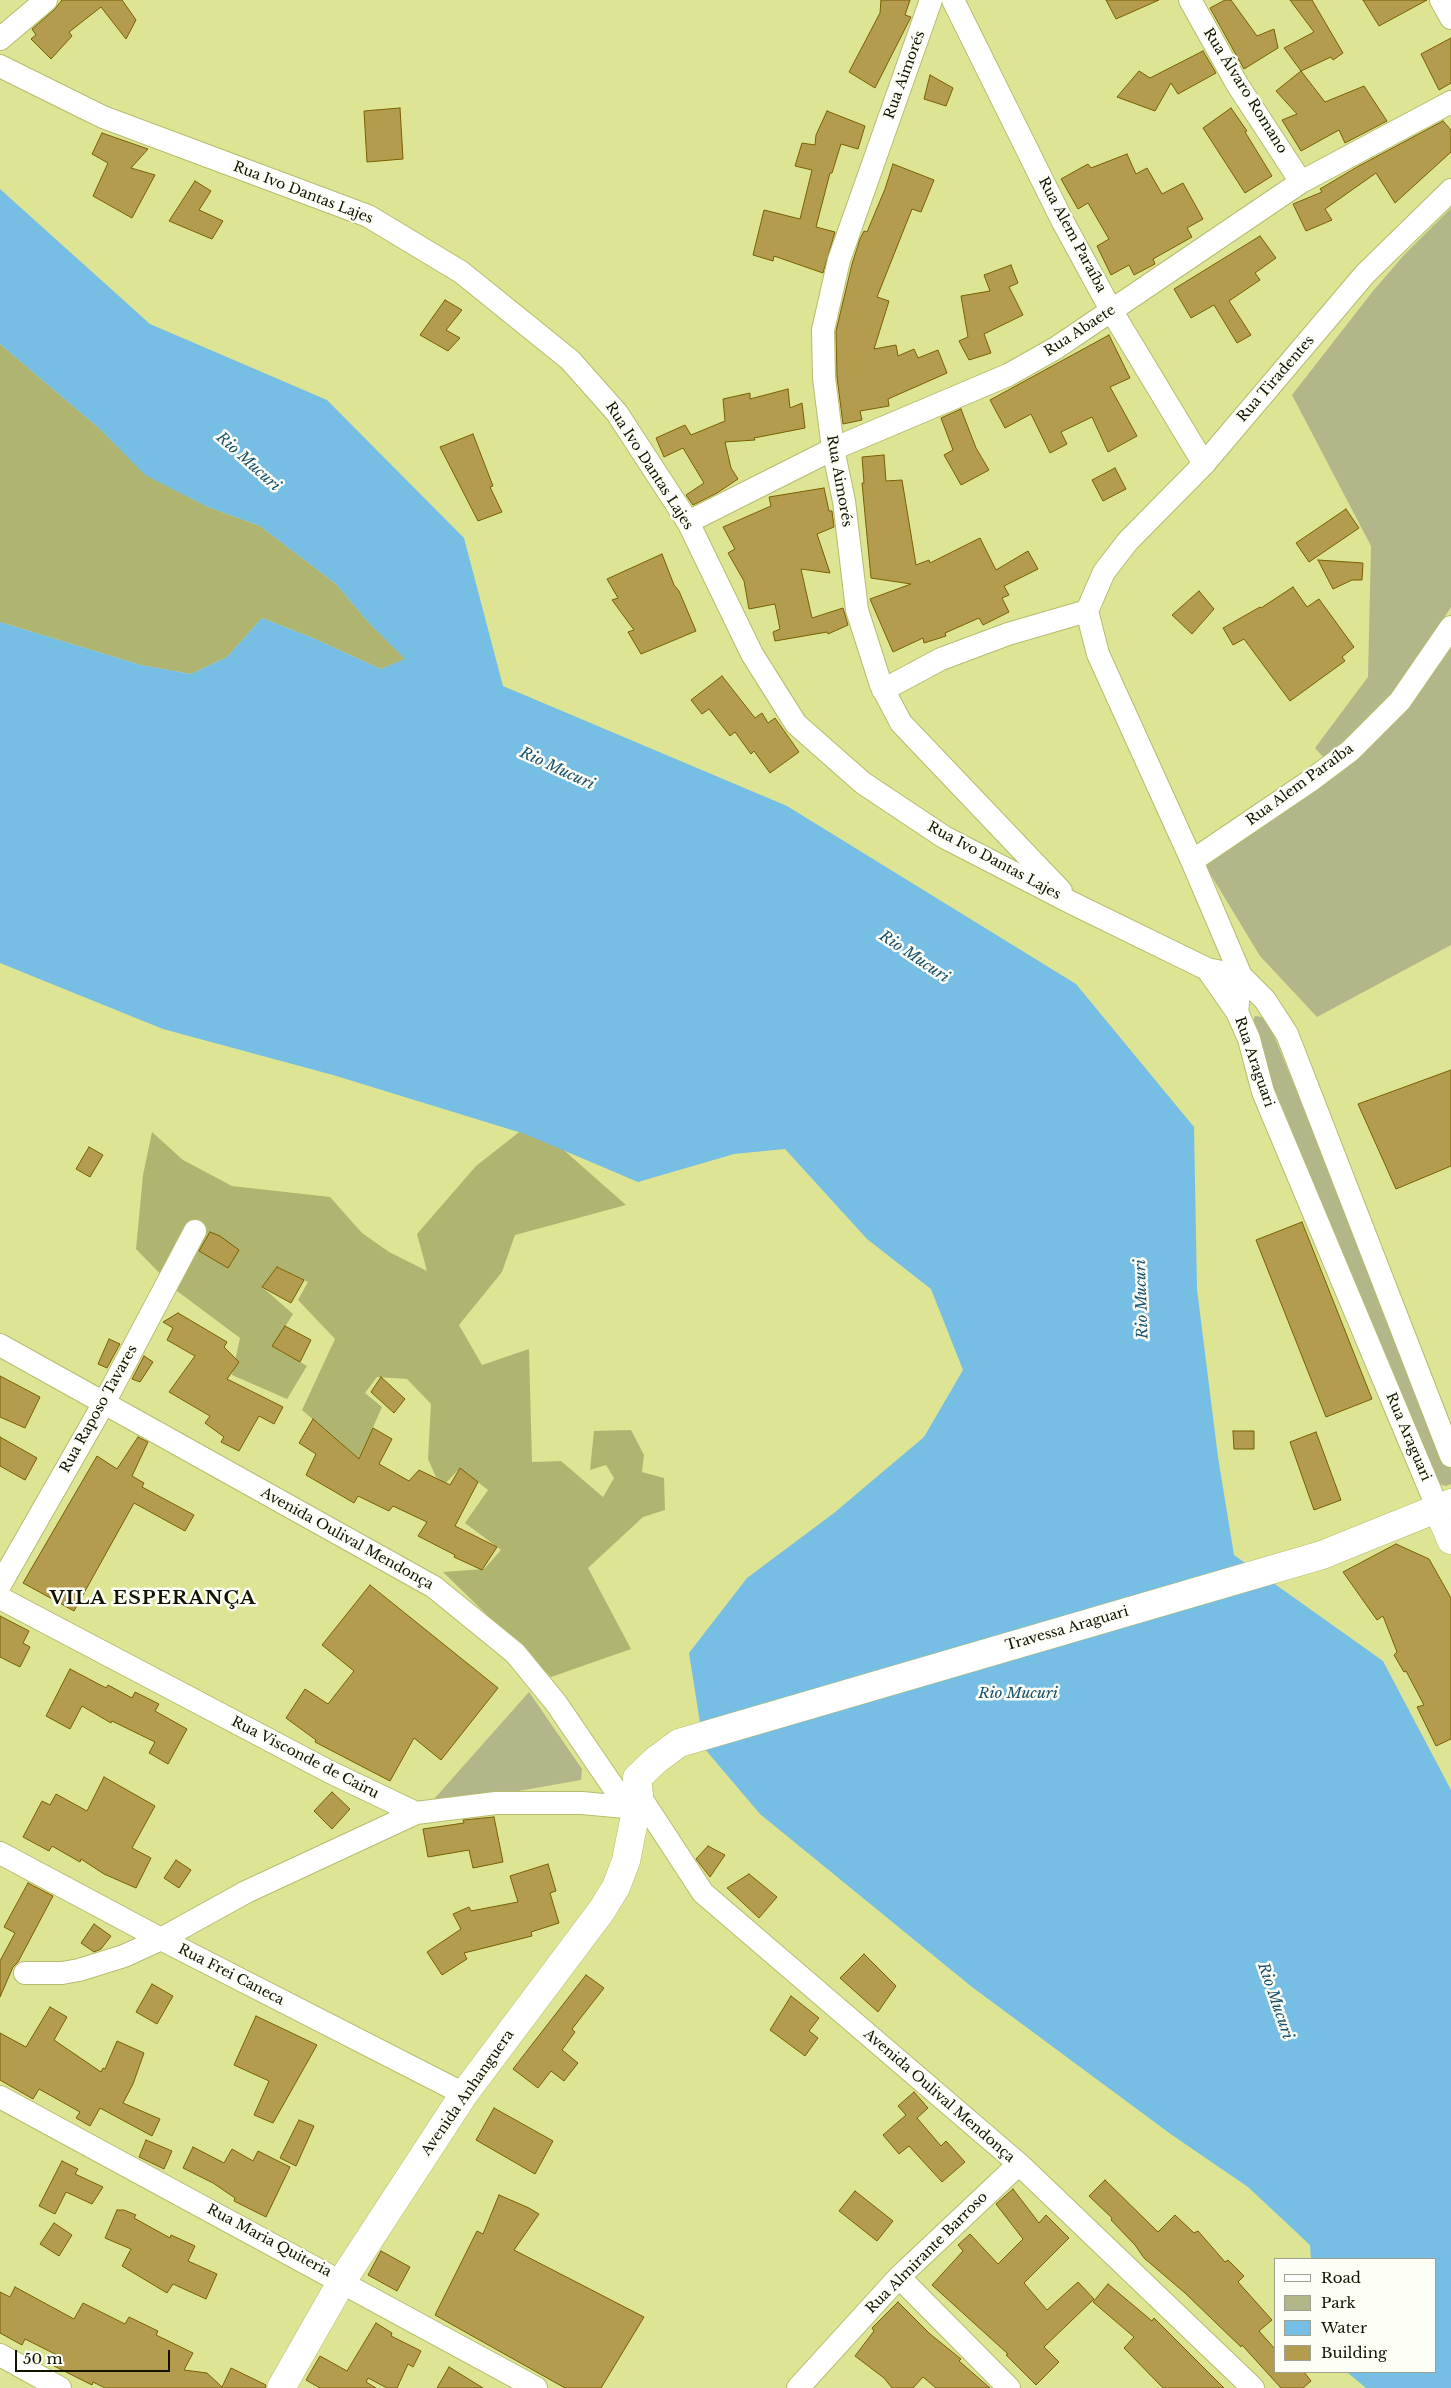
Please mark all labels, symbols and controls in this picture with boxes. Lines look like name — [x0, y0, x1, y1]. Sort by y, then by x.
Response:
street label: Rua Álvaro Romano — [1199, 25, 1291, 157]
street label: Rua Aimorés — [881, 29, 929, 121]
street label: Rua Ivo Dantas Lajes — [231, 159, 375, 227]
street label: Rua Alem Paraíba — [1035, 174, 1109, 296]
street label: Rua Abaete — [1041, 302, 1119, 360]
street label: Rua Tiradentes — [1234, 332, 1318, 426]
street label: Rua Ivo Dantas Lajes — [601, 399, 697, 533]
water label: Rio Mucuri — [212, 429, 284, 495]
street label: Rua Aimorés — [823, 434, 855, 528]
street label: Rua Alem Paraíba — [1243, 741, 1357, 829]
water label: Rio Mucuri — [517, 744, 597, 794]
street label: Rua Ivo Dantas Lajes — [924, 819, 1064, 903]
water label: Rio Mucuri — [876, 927, 952, 987]
street label: Rua Araguari — [1231, 1015, 1277, 1109]
water label: Rio Mucuri — [1132, 1259, 1152, 1339]
street label: Rua Raposo Tavares — [57, 1342, 141, 1476]
street label: Rua Araguari — [1382, 1390, 1434, 1484]
street label: Avenida Oulival Mendonça — [258, 1484, 436, 1594]
district label: VILA ESPERANÇA — [48, 1588, 258, 1610]
street label: Travessa Araguari — [1003, 1603, 1131, 1655]
water label: Rio Mucuri — [978, 1685, 1058, 1703]
street label: Rua Visconde de Cairu — [228, 1713, 382, 1803]
street label: Rua Frei Caneca — [175, 1941, 287, 2009]
water label: Rio Mucuri — [1254, 1960, 1296, 2042]
street label: Avenida Oulival Mendonça — [860, 2026, 1018, 2166]
street label: Avenida Anhanguera — [418, 2027, 518, 2159]
street label: Rua Almirante Barroso — [863, 2189, 991, 2317]
street label: Rua Maria Quiteria — [204, 2201, 334, 2281]
legend — [1274, 2258, 1436, 2373]
text: Road — [1321, 2268, 1361, 2287]
text: Park — [1321, 2293, 1356, 2312]
text: Water — [1321, 2318, 1367, 2337]
scale bar — [18, 2340, 172, 2372]
text: Building — [1321, 2343, 1387, 2362]
text: 50 m — [23, 2349, 63, 2368]

